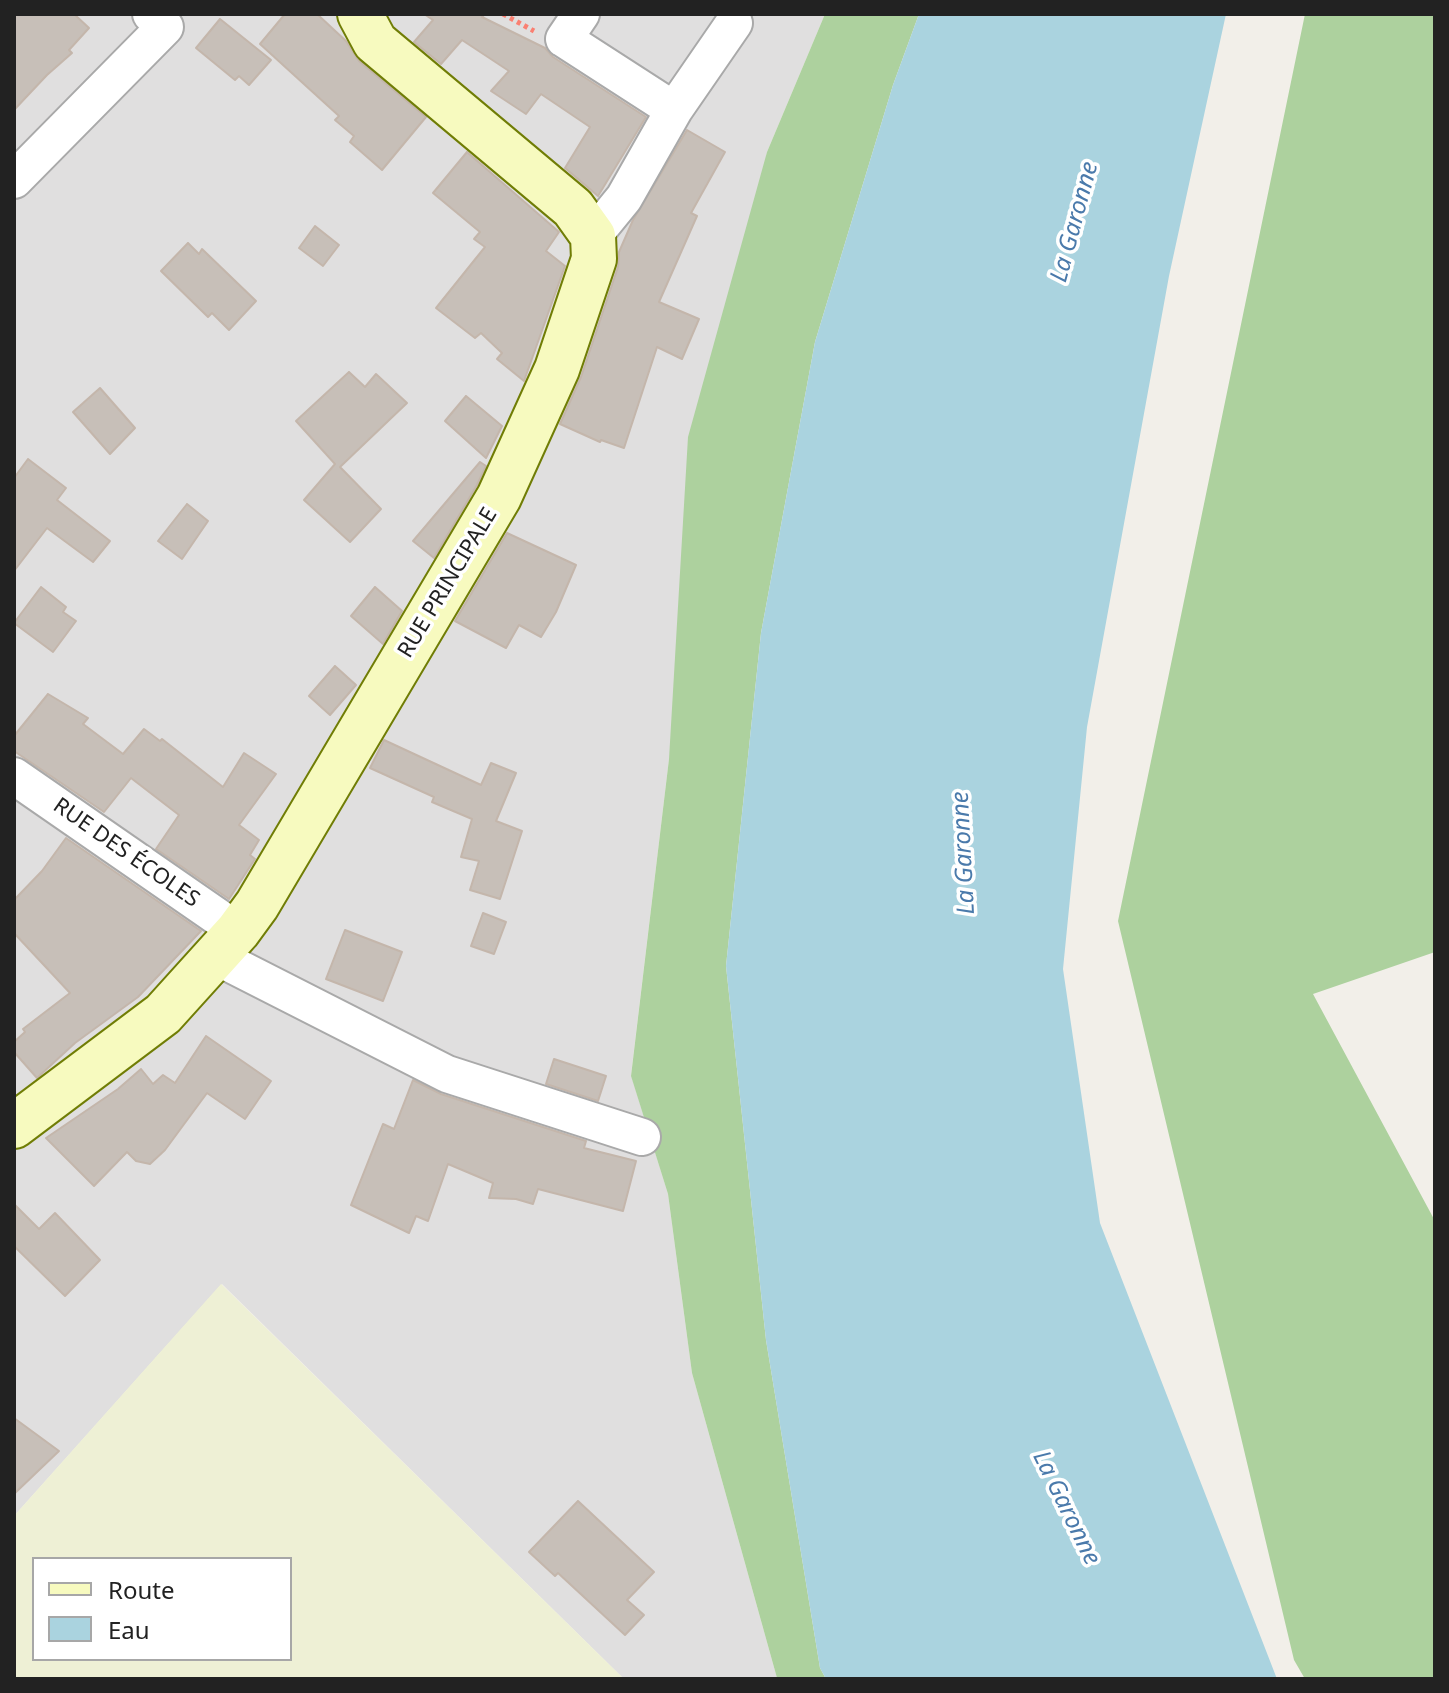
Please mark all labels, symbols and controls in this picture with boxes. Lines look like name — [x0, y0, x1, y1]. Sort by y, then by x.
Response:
water label: La Garonne — [1045, 159, 1105, 285]
street label: RUE PRINCIPALE — [393, 503, 503, 663]
water label: La Garonne — [946, 791, 982, 915]
street label: RUE DES ÉCOLES — [48, 793, 204, 913]
water label: La Garonne — [1026, 1446, 1106, 1570]
legend — [32, 1557, 292, 1661]
text: Route — [108, 1573, 174, 1606]
text: Eau — [108, 1613, 150, 1646]

